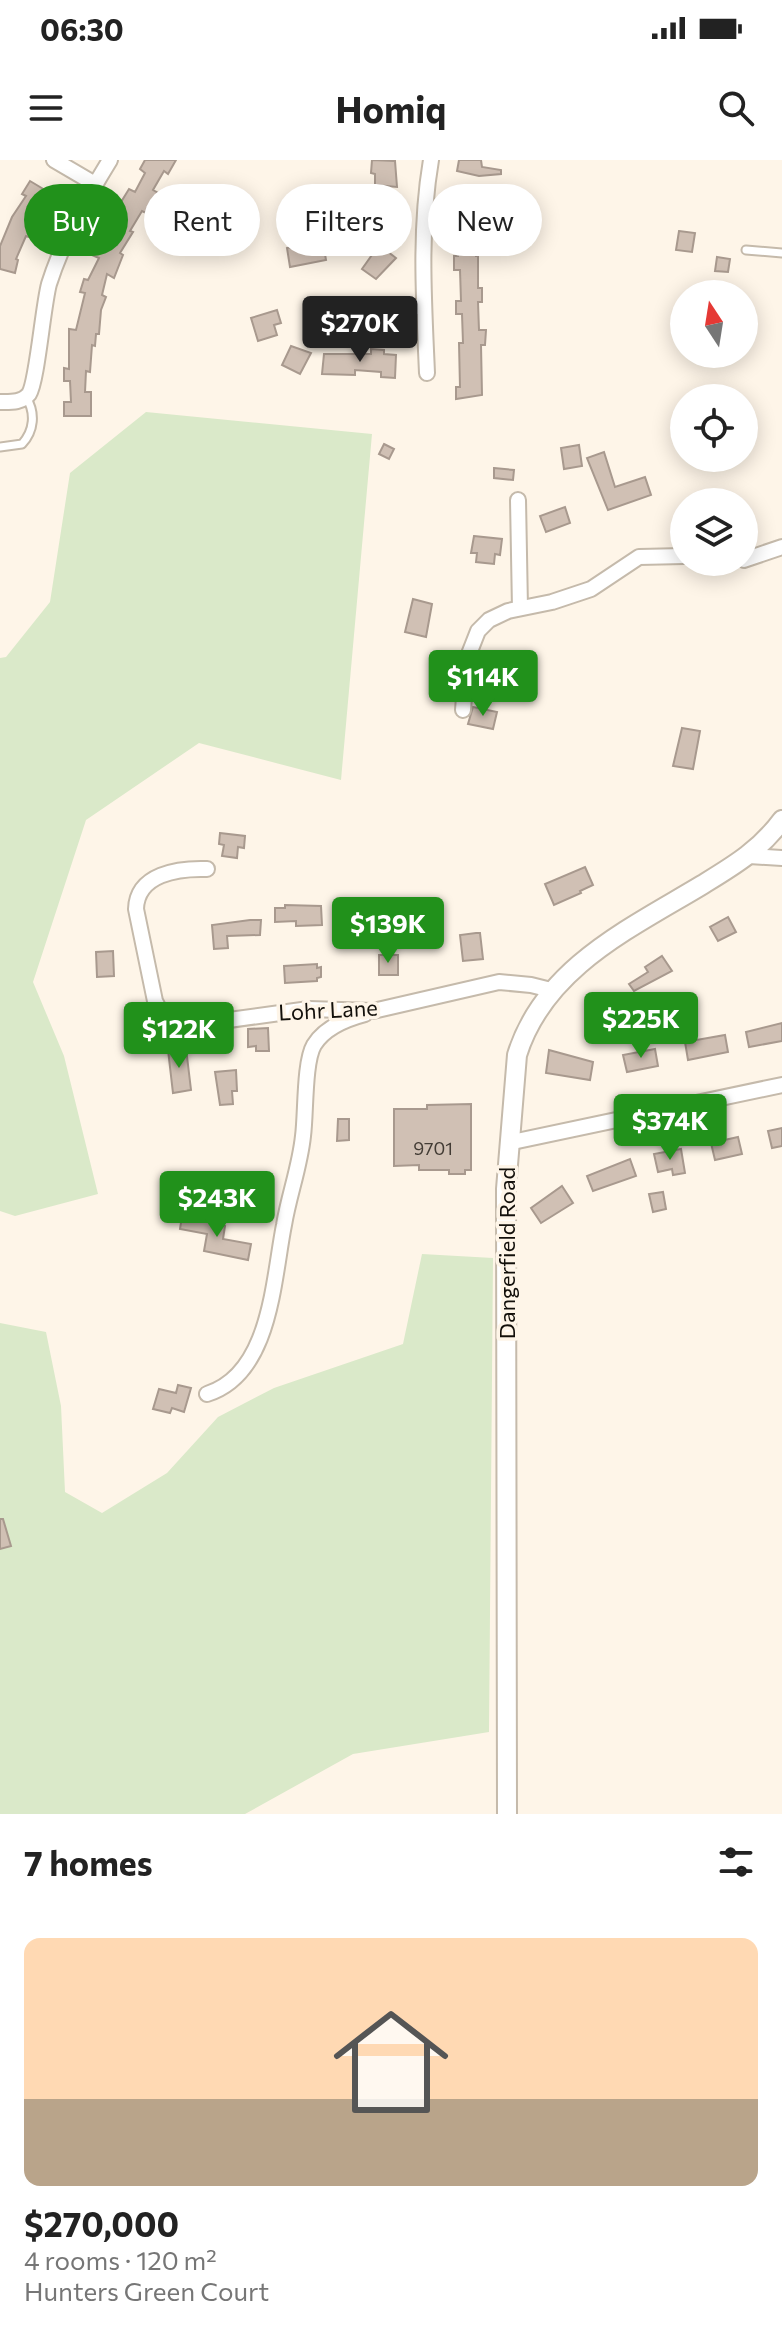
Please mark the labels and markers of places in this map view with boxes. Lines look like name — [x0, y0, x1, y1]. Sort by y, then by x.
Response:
pin: $270K — [304, 296, 416, 364]
pin: $114K — [427, 650, 539, 718]
pin: $139K — [332, 897, 444, 965]
pin: $225K — [585, 992, 697, 1060]
pin: $122K — [123, 1002, 235, 1070]
pin: $374K — [614, 1094, 726, 1162]
pin: $243K — [161, 1171, 273, 1239]

